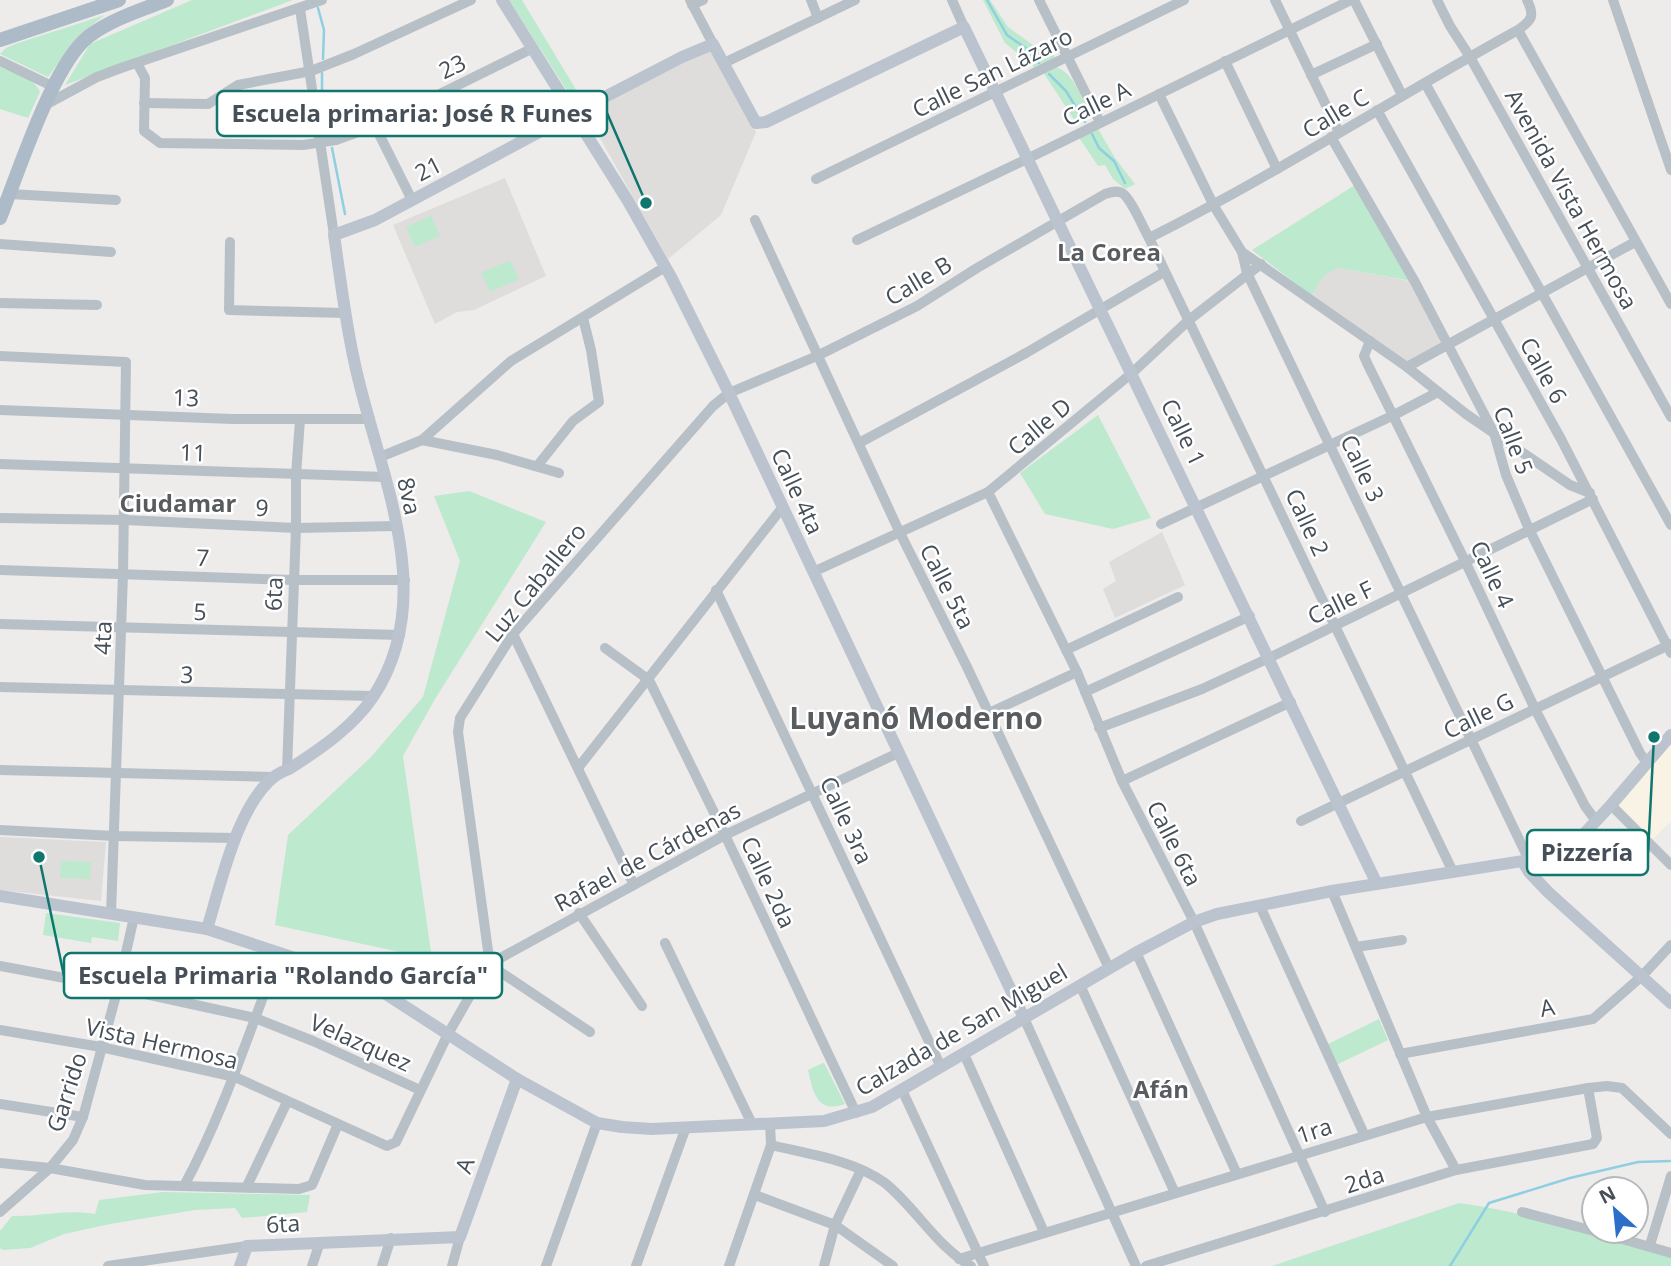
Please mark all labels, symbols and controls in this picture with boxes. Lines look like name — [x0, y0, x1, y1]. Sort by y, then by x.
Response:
street label: Calle San Lázaro — [906, 19, 1078, 125]
street label: 23 — [433, 46, 471, 86]
street label: Calle A — [1056, 73, 1136, 133]
street label: Calle C — [1296, 81, 1374, 145]
street label: Avenida Vista Hermosa — [1498, 83, 1646, 315]
callout: Escuela primaria: José R Funes — [217, 91, 607, 136]
text: Escuela primaria: José R Funes — [231, 96, 593, 129]
street label: 21 — [409, 148, 447, 188]
district label: La Corea — [1057, 235, 1161, 268]
street label: Calle B — [879, 248, 957, 312]
street label: Calle 6 — [1513, 331, 1575, 409]
street label: 13 — [172, 381, 200, 413]
street label: Calle D — [1000, 390, 1078, 462]
street label: Calle 1 — [1154, 393, 1214, 471]
street label: Calle 5 — [1486, 401, 1542, 479]
street label: Calle 3 — [1334, 429, 1392, 507]
street label: 11 — [179, 436, 207, 468]
street label: Calle 4ta — [764, 443, 832, 539]
street label: 8va — [390, 474, 430, 518]
street label: Calle 2 — [1279, 483, 1337, 561]
district label: Ciudamar — [119, 486, 237, 519]
street label: 9 — [255, 491, 269, 523]
street label: Luz Caballero — [477, 516, 593, 648]
street label: Calle 4 — [1464, 535, 1522, 613]
street label: Calle 5ta — [913, 538, 983, 634]
street label: 7 — [196, 541, 210, 573]
street label: Calle F — [1302, 572, 1378, 632]
street label: 6ta — [256, 576, 290, 612]
street label: 5 — [193, 595, 207, 627]
street label: 4ta — [85, 620, 119, 656]
street label: 3 — [180, 658, 194, 690]
street label: Calle G — [1438, 684, 1518, 746]
district label: Luyanó Moderno — [789, 697, 1043, 738]
street label: Calle 3ra — [813, 771, 881, 869]
street label: Rafael de Cárdenas — [548, 793, 746, 919]
street label: Calle 6ta — [1140, 795, 1210, 891]
callout: Pizzería — [1527, 830, 1648, 875]
street label: Calle 2da — [734, 831, 804, 933]
text: Pizzería — [1541, 835, 1633, 868]
callout: Escuela Primaria "Rolando García" — [64, 953, 502, 998]
street label: Calzada de San Miguel — [849, 955, 1073, 1103]
text: Escuela Primaria "Rolando García" — [78, 958, 488, 991]
street label: A — [1537, 990, 1557, 1024]
street label: Velazquez — [305, 1005, 417, 1079]
street label: Vista Hermosa — [83, 1010, 241, 1076]
street label: Garrido — [38, 1048, 94, 1136]
district label: Afán — [1133, 1072, 1189, 1105]
street label: 1ra — [1292, 1109, 1336, 1151]
street label: A — [446, 1152, 482, 1177]
street label: 2da — [1340, 1158, 1388, 1200]
north arrow — [1580, 1175, 1650, 1245]
text: N — [1594, 1180, 1620, 1210]
street label: 6ta — [265, 1206, 301, 1240]

